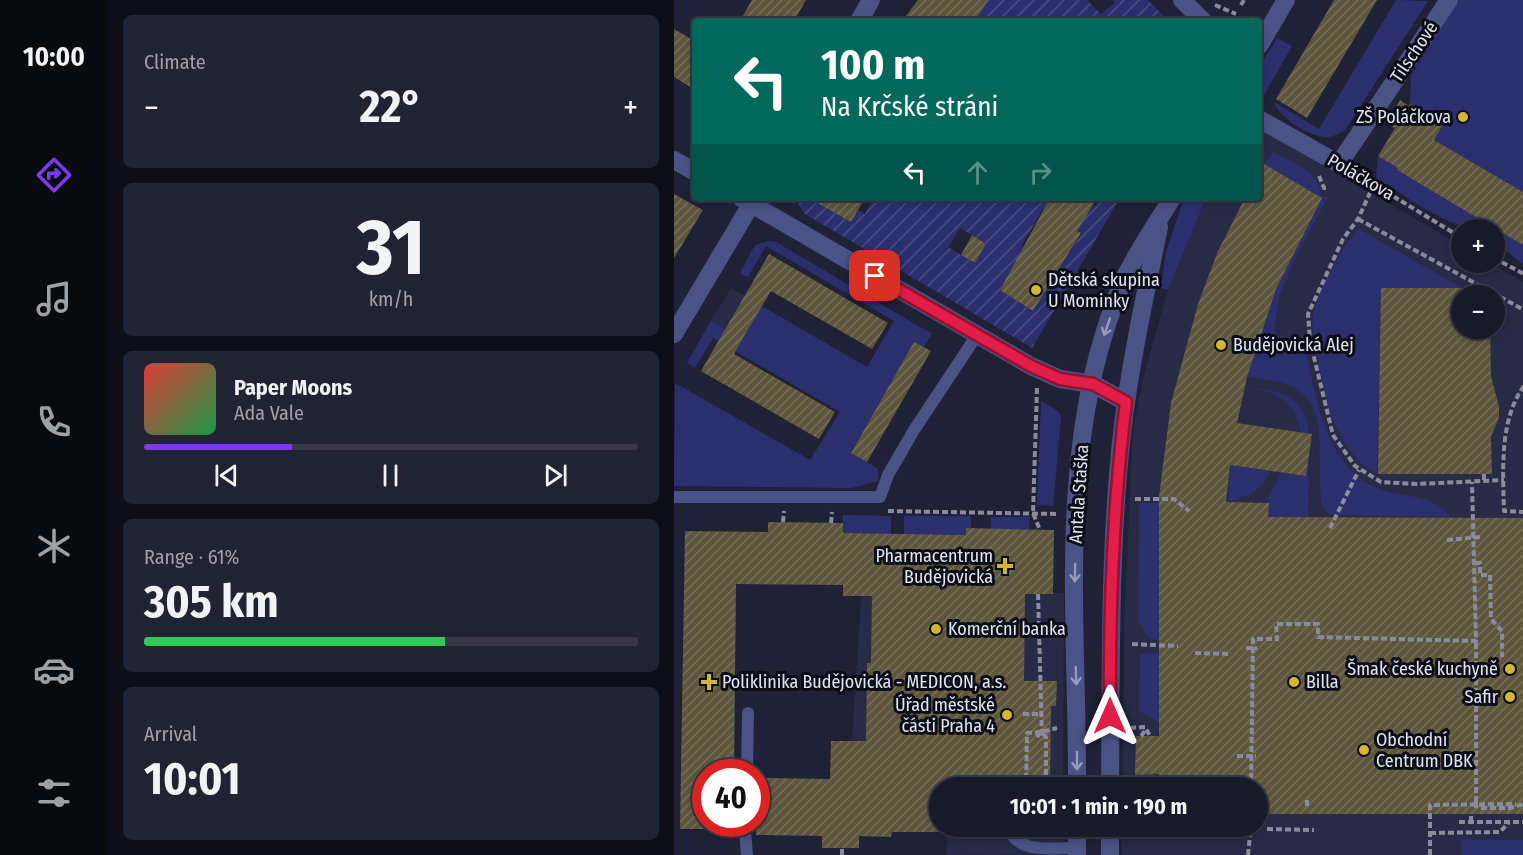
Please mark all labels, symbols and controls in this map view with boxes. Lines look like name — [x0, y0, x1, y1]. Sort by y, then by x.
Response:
street label: Tilschové — [1386, 17, 1442, 87]
text: 100 m — [821, 40, 925, 90]
text: 10:00 — [23, 41, 85, 73]
icon: left — [722, 42, 800, 120]
text: Climate — [144, 50, 206, 74]
text: 22° — [360, 80, 422, 134]
text: − — [144, 88, 159, 128]
text: + — [623, 88, 638, 128]
text: Na Krčské stráni — [821, 91, 998, 123]
place label: ZŠ Poláčkova — [1356, 106, 1451, 128]
marker: ZŠ Poláčkova — [1456, 110, 1470, 124]
street label: Poláčkova — [1324, 149, 1399, 205]
icon: directions — [33, 154, 75, 196]
icon: left — [898, 156, 931, 189]
icon: ahead — [961, 156, 994, 189]
icon: right — [1024, 156, 1057, 189]
text: 31 — [357, 201, 425, 295]
map controls — [1451, 219, 1505, 339]
button: + — [1451, 219, 1505, 273]
pin — [849, 250, 900, 301]
icon: arrive — [858, 259, 891, 292]
place label: Dětská skupina U Mominky — [1048, 269, 1160, 312]
icon: music — [33, 278, 75, 320]
marker: Dětská skupina U Mominky — [1029, 283, 1043, 297]
button: − — [1451, 285, 1505, 339]
text: km/h — [369, 287, 413, 311]
one-way arrow — [1100, 317, 1111, 336]
place label: Budějovická Alej — [1233, 334, 1354, 356]
marker: Budějovická Alej — [1214, 338, 1228, 352]
text: Paper Moons — [234, 374, 352, 401]
icon: phone — [33, 401, 75, 443]
text: Ada Vale — [234, 401, 304, 425]
street label: Antala Staška — [1065, 444, 1093, 544]
icon: previous — [210, 459, 243, 492]
icon: pause — [374, 459, 407, 492]
icon: next — [539, 459, 572, 492]
icon: climate — [33, 525, 75, 567]
text: Range · 61% — [144, 545, 239, 569]
place label: Pharmacentrum Budějovická — [876, 545, 993, 588]
marker: Pharmacentrum Budějovická — [998, 559, 1012, 573]
one-way arrow — [1069, 562, 1081, 582]
text: 305 km — [144, 575, 279, 629]
place label: Komerční banka — [948, 618, 1066, 640]
marker: Komerční banka — [929, 622, 943, 636]
icon: car — [33, 649, 75, 691]
place label: Šmak české kuchyně — [1347, 658, 1498, 680]
marker: Šmak české kuchyně — [1503, 662, 1517, 676]
one-way arrow — [1070, 666, 1081, 686]
place label: Poliklinika Budějovická - MEDICON, a.s. — [722, 671, 1006, 693]
place label: Billa — [1306, 671, 1339, 693]
marker: Poliklinika Budějovická - MEDICON, a.s. — [700, 673, 718, 691]
marker: Billa — [1287, 675, 1301, 689]
position arrow — [1078, 684, 1142, 748]
place label: Safir — [1465, 686, 1499, 708]
marker: Safir — [1503, 690, 1517, 704]
place label: Úřad městské části Praha 4 — [895, 693, 995, 737]
marker: Úřad městské části Praha 4 — [1000, 708, 1014, 722]
text: Arrival — [144, 722, 197, 746]
place label: Obchodní Centrum DBK — [1376, 729, 1473, 772]
marker: Obchodní Centrum DBK — [1357, 743, 1371, 757]
one-way arrow — [1071, 750, 1083, 770]
text: 10:01 — [144, 752, 241, 806]
speed limit sign: 40 — [692, 759, 770, 837]
icon: filters — [33, 772, 75, 814]
text: 10:01 · 1 min · 190 m — [1010, 793, 1187, 820]

